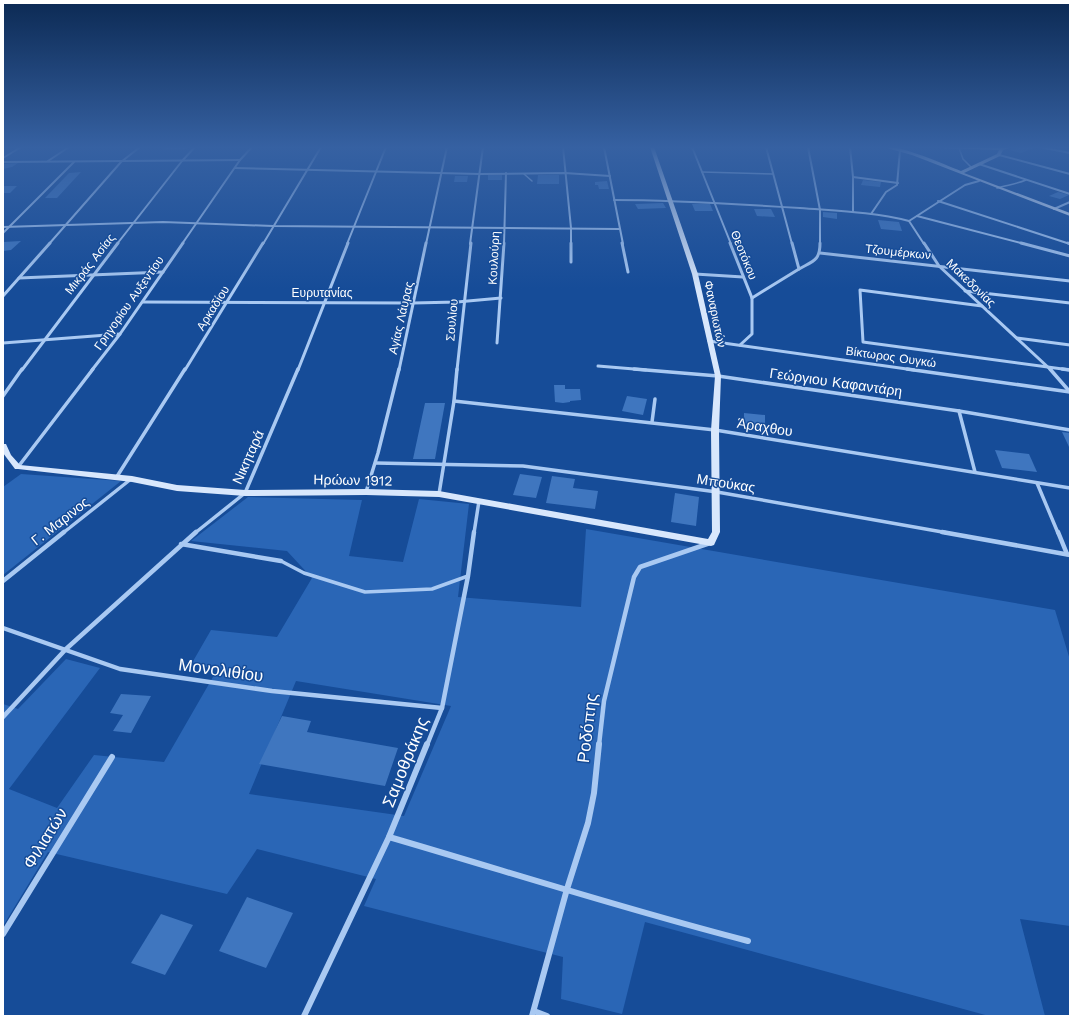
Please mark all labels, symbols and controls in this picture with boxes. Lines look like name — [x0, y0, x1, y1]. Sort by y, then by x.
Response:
street label: Θεοτόκου — [728, 228, 760, 282]
street label: Μικράς Ασίας — [62, 231, 118, 297]
street label: Κουλούρη — [486, 231, 502, 285]
street label: Τζουμέρκων — [864, 242, 932, 262]
street label: Γρηγορίου Αυξεντίου — [91, 253, 167, 353]
street label: Μακεδονίας — [943, 256, 999, 310]
street label: Φαναριωτών — [701, 279, 729, 349]
street label: Αγίας Λάυρας — [386, 280, 416, 356]
street label: Αρκαδίου — [194, 283, 232, 333]
street label: Ευρυτανίας — [292, 286, 353, 300]
street label: Σουλίου — [443, 298, 461, 342]
street label: Βίκτωρος Ουγκώ — [845, 344, 937, 370]
street label: Γεώργιου Καφαντάρη — [769, 365, 903, 399]
street label: Άραχθου — [736, 415, 794, 439]
street label: Νικηταρά — [229, 427, 267, 487]
street label: Μπούκας — [696, 470, 757, 496]
street label: Ηρώων 1912 — [313, 471, 393, 489]
street label: Γ. Μαρινος — [28, 493, 92, 548]
street label: Μονολιθίου — [177, 654, 265, 686]
street label: Ροδόπης — [573, 692, 601, 764]
street label: Σαμοθράκης — [378, 714, 432, 810]
street label: Φιλιατών — [19, 804, 71, 872]

